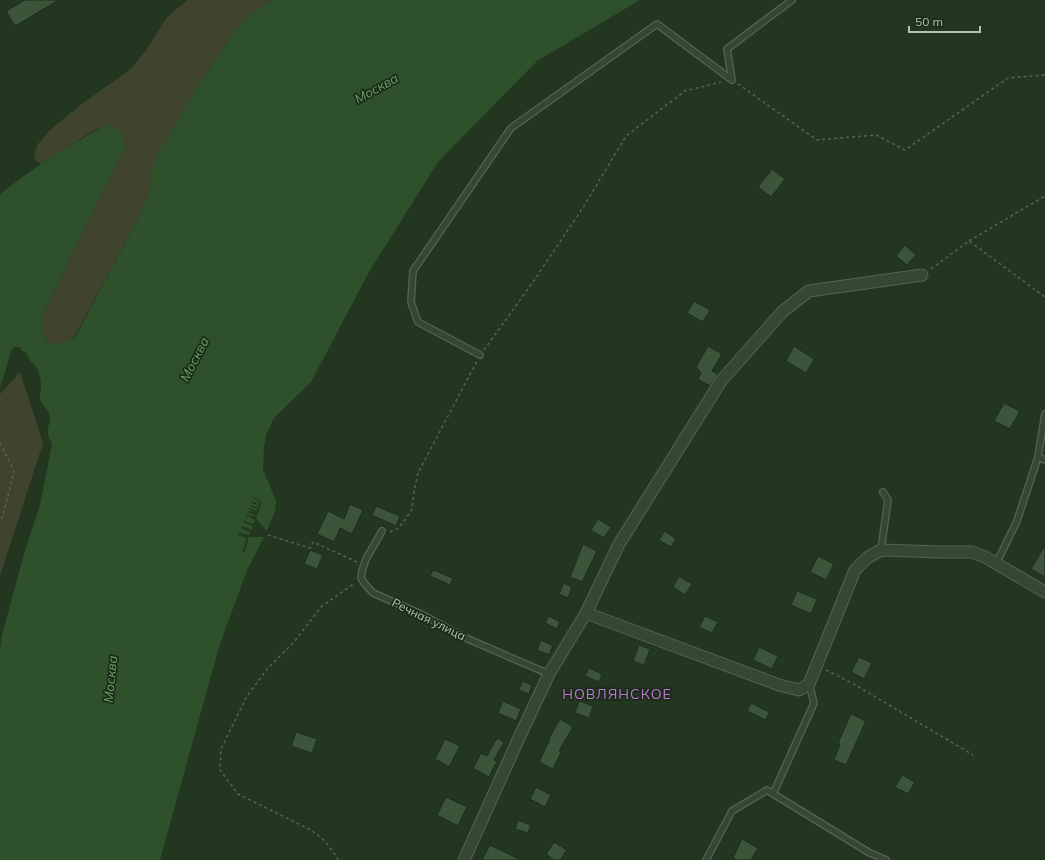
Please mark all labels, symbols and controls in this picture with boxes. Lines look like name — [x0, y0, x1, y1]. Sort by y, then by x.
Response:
scale bar — [909, 8, 980, 34]
text: 50 m — [915, 14, 943, 29]
water label: Москва — [351, 69, 401, 106]
water label: Москва — [176, 334, 212, 384]
street label: Речная улица — [390, 595, 468, 643]
water label: Москва — [100, 655, 120, 703]
district label: НОВЛЯНСКОЕ — [562, 685, 672, 703]

